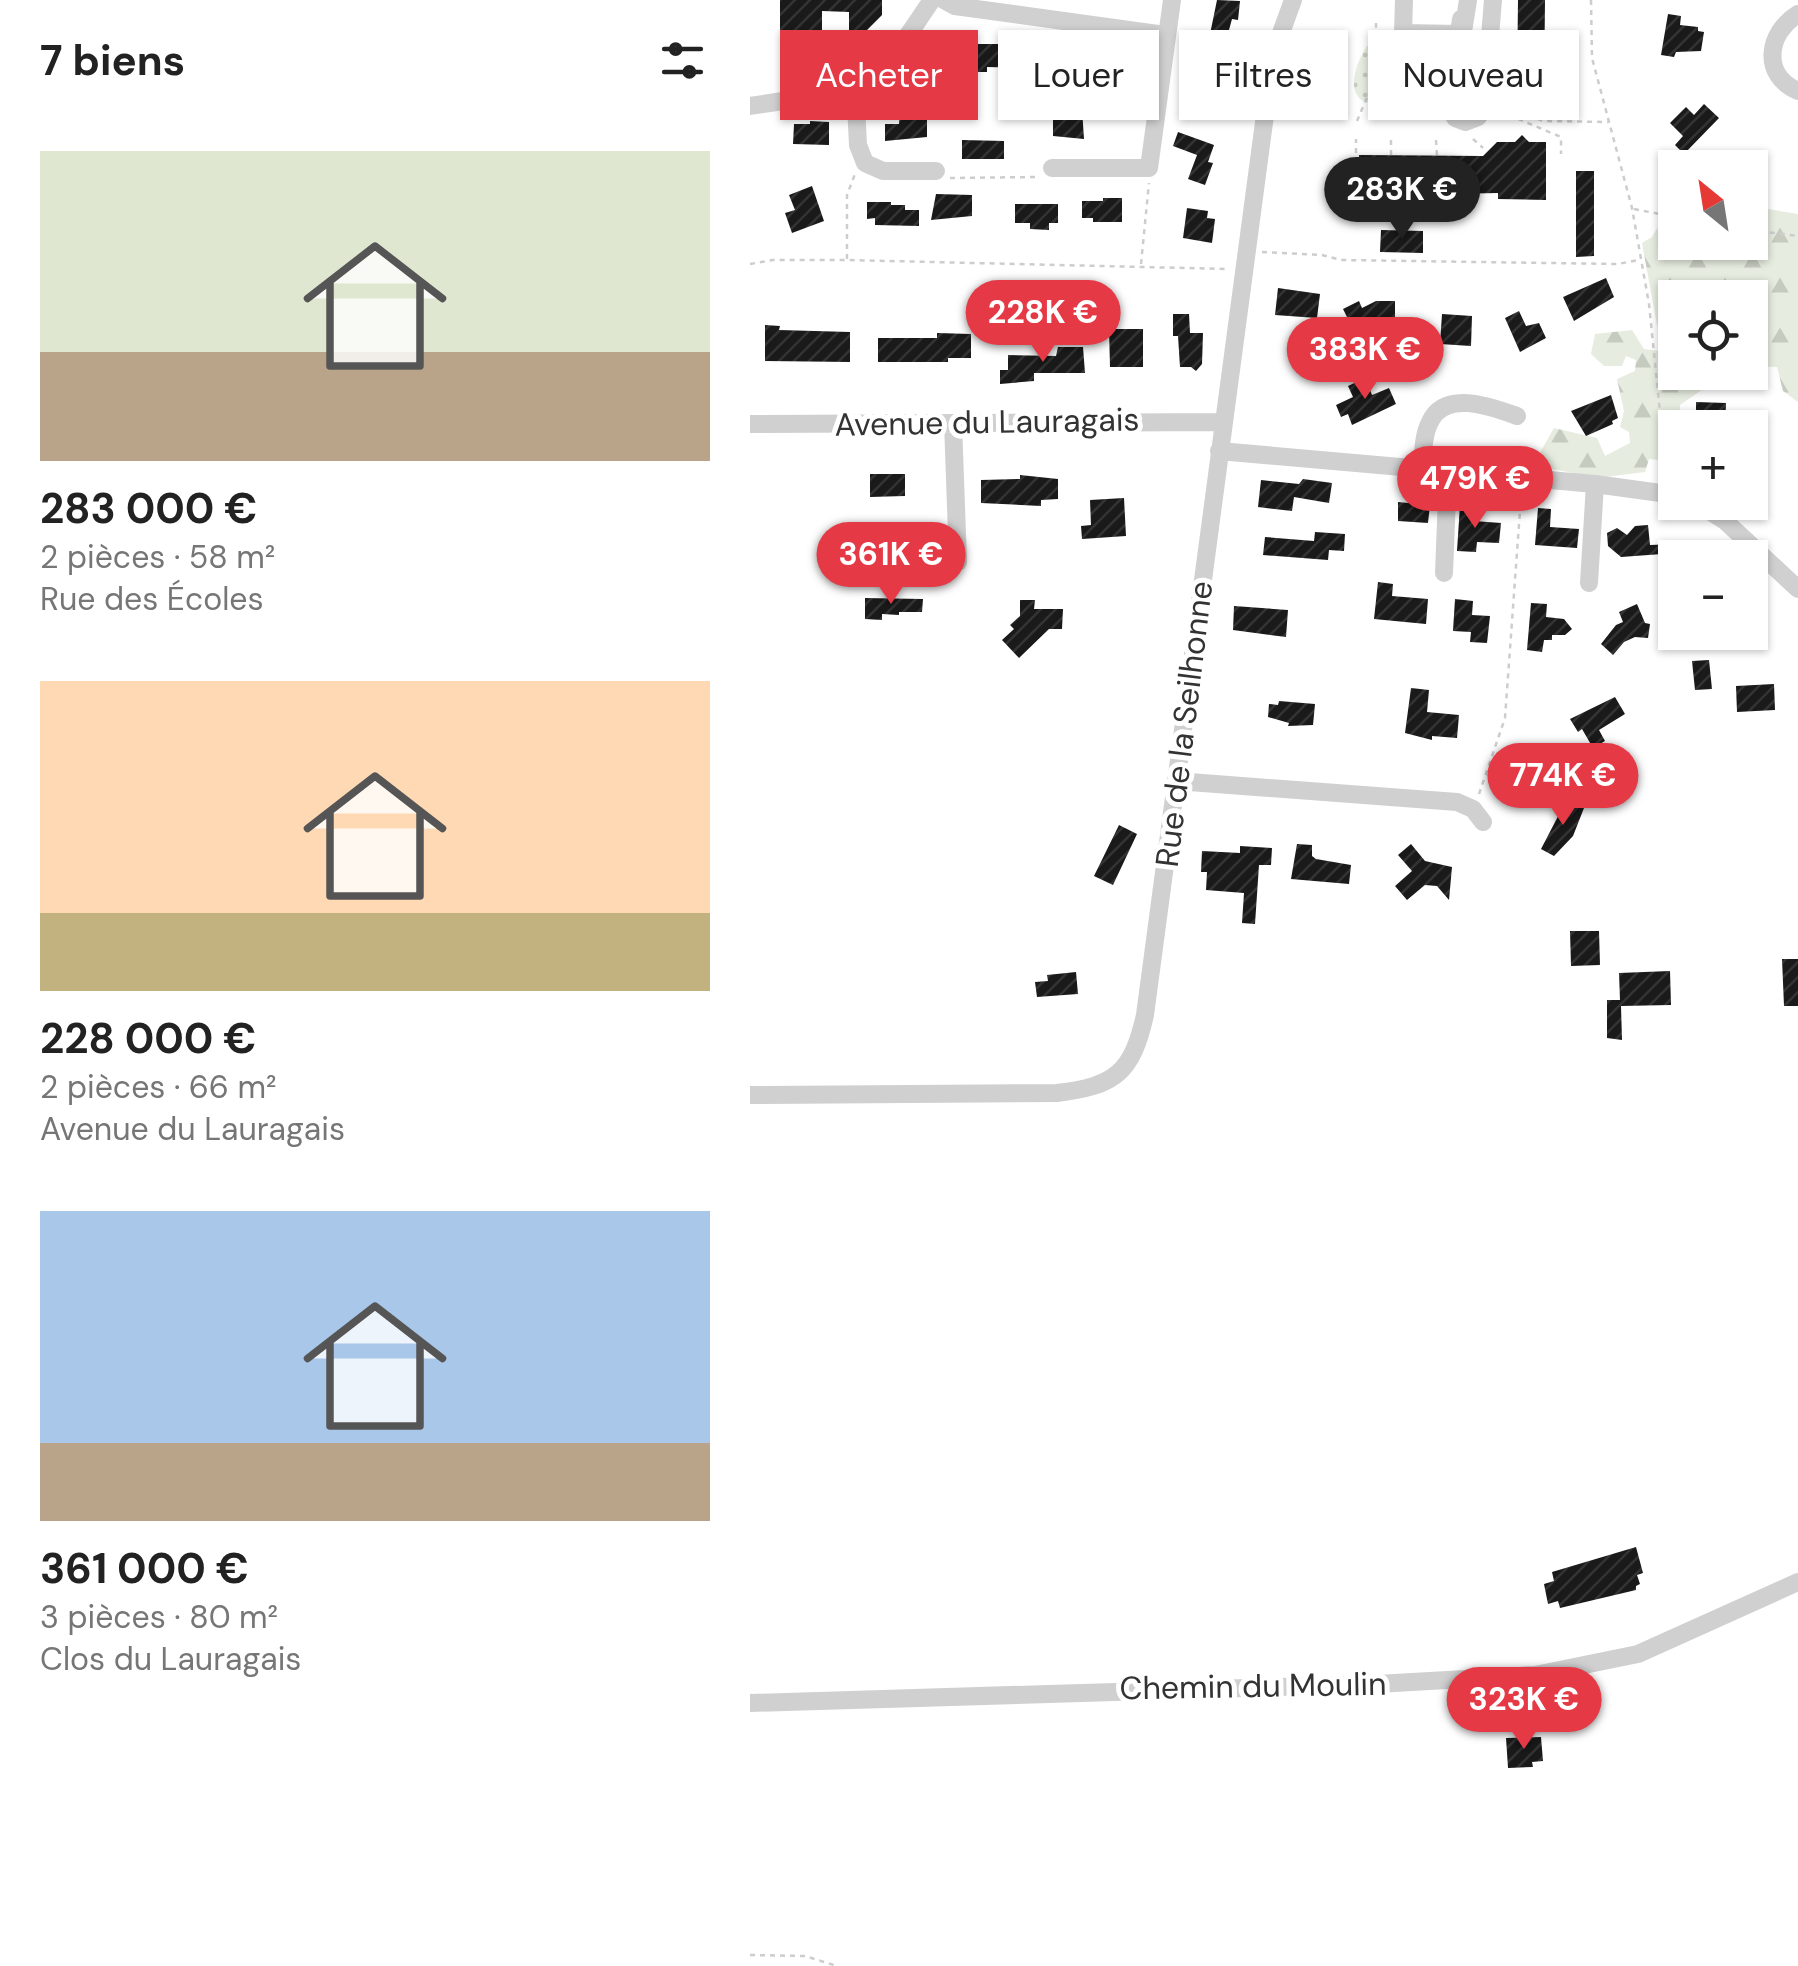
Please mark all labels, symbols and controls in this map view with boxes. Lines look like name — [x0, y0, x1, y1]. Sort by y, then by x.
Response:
chip: Acheter — [780, 30, 978, 120]
chip: Louer — [998, 30, 1159, 120]
chip: Filtres — [1179, 30, 1348, 120]
chip: Nouveau — [1368, 30, 1579, 120]
text: 7 biens — [40, 33, 185, 88]
icon: filters — [655, 33, 710, 88]
north arrow — [1658, 150, 1768, 260]
map controls — [1658, 150, 1768, 650]
pin: 283K € — [1321, 157, 1483, 242]
text: 283K € — [1346, 168, 1458, 210]
icon: home — [285, 216, 465, 396]
pin: 228K € — [962, 280, 1124, 365]
button: locate — [1658, 280, 1768, 390]
text: 228K € — [988, 291, 1098, 333]
pin: 383K € — [1284, 317, 1446, 402]
text: 383K € — [1309, 328, 1421, 370]
street label: Avenue du Lauragais — [834, 398, 1140, 446]
button: + — [1658, 410, 1768, 520]
pin: 479K € — [1394, 446, 1556, 531]
text: 479K € — [1419, 457, 1531, 499]
text: 283 000 € — [40, 481, 257, 536]
pin: 361K € — [810, 522, 972, 607]
text: 361K € — [839, 533, 943, 575]
text: 2 pièces · 58 m² — [40, 536, 275, 578]
button: − — [1658, 540, 1768, 650]
text: Rue des Écoles — [40, 578, 264, 620]
street label: Rue de la Seilhonne — [1146, 579, 1222, 869]
pin: 774K € — [1482, 743, 1644, 828]
icon: home — [285, 746, 465, 926]
text: 774K € — [1509, 754, 1617, 796]
text: 228 000 € — [40, 1011, 256, 1066]
text: 2 pièces · 66 m² — [40, 1066, 277, 1108]
text: Avenue du Lauragais — [40, 1108, 345, 1150]
icon: home — [285, 1276, 465, 1456]
text: 361 000 € — [40, 1541, 249, 1596]
text: 3 pièces · 80 m² — [40, 1596, 278, 1638]
text: Clos du Lauragais — [40, 1638, 301, 1680]
street label: Chemin du Moulin — [1119, 1663, 1387, 1709]
pin: 323K € — [1443, 1667, 1605, 1752]
text: 323K € — [1469, 1678, 1579, 1720]

